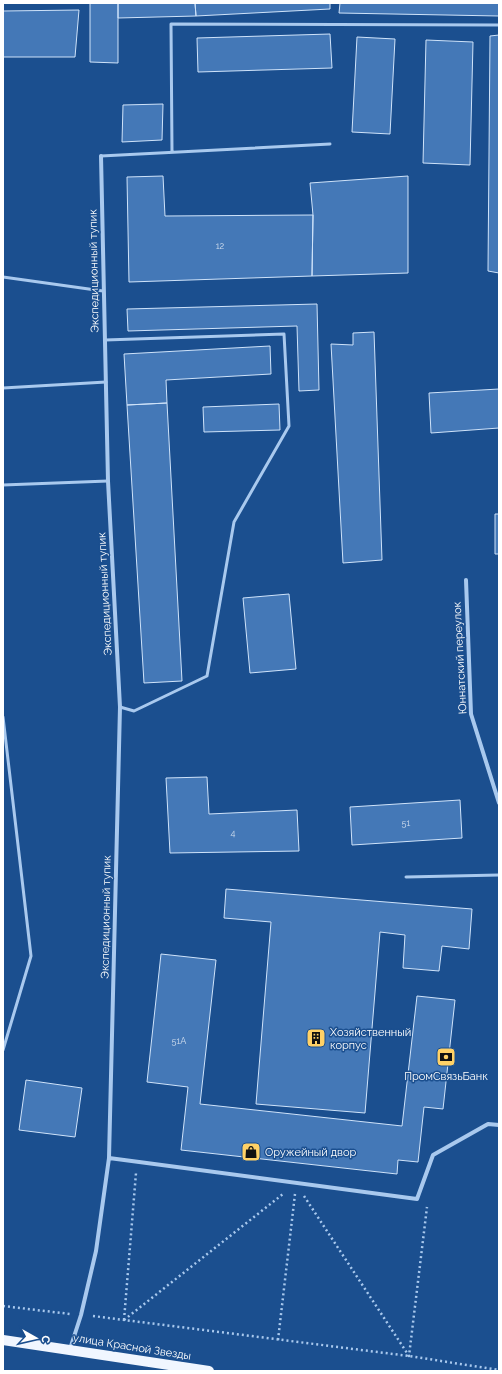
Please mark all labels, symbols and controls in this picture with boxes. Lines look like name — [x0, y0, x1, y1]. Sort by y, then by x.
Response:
street label: Экспедиционный тупик — [86, 209, 102, 333]
house number: 12 — [216, 241, 225, 251]
street label: Экспедиционный тупик — [95, 532, 115, 656]
street label: Юннатский переулок — [451, 601, 469, 715]
house number: 51 — [402, 818, 411, 828]
house number: 4 — [231, 828, 236, 838]
street label: Экспедиционный тупик — [98, 855, 114, 979]
place label: Хозяйственный корпус — [330, 1026, 411, 1052]
building icon: Хозяйственный корпус — [305, 1027, 327, 1049]
house number: 51А — [172, 1036, 186, 1046]
bank icon: ПромСвязьБанк — [435, 1046, 457, 1068]
place label: ПромСвязьБанк — [404, 1070, 488, 1083]
shop icon: Оружейный двор — [240, 1141, 262, 1163]
place label: Оружейный двор — [265, 1146, 356, 1159]
north arrow — [16, 1318, 56, 1358]
street label: улица Красной Звезды — [72, 1331, 192, 1363]
text: С — [38, 1335, 52, 1344]

